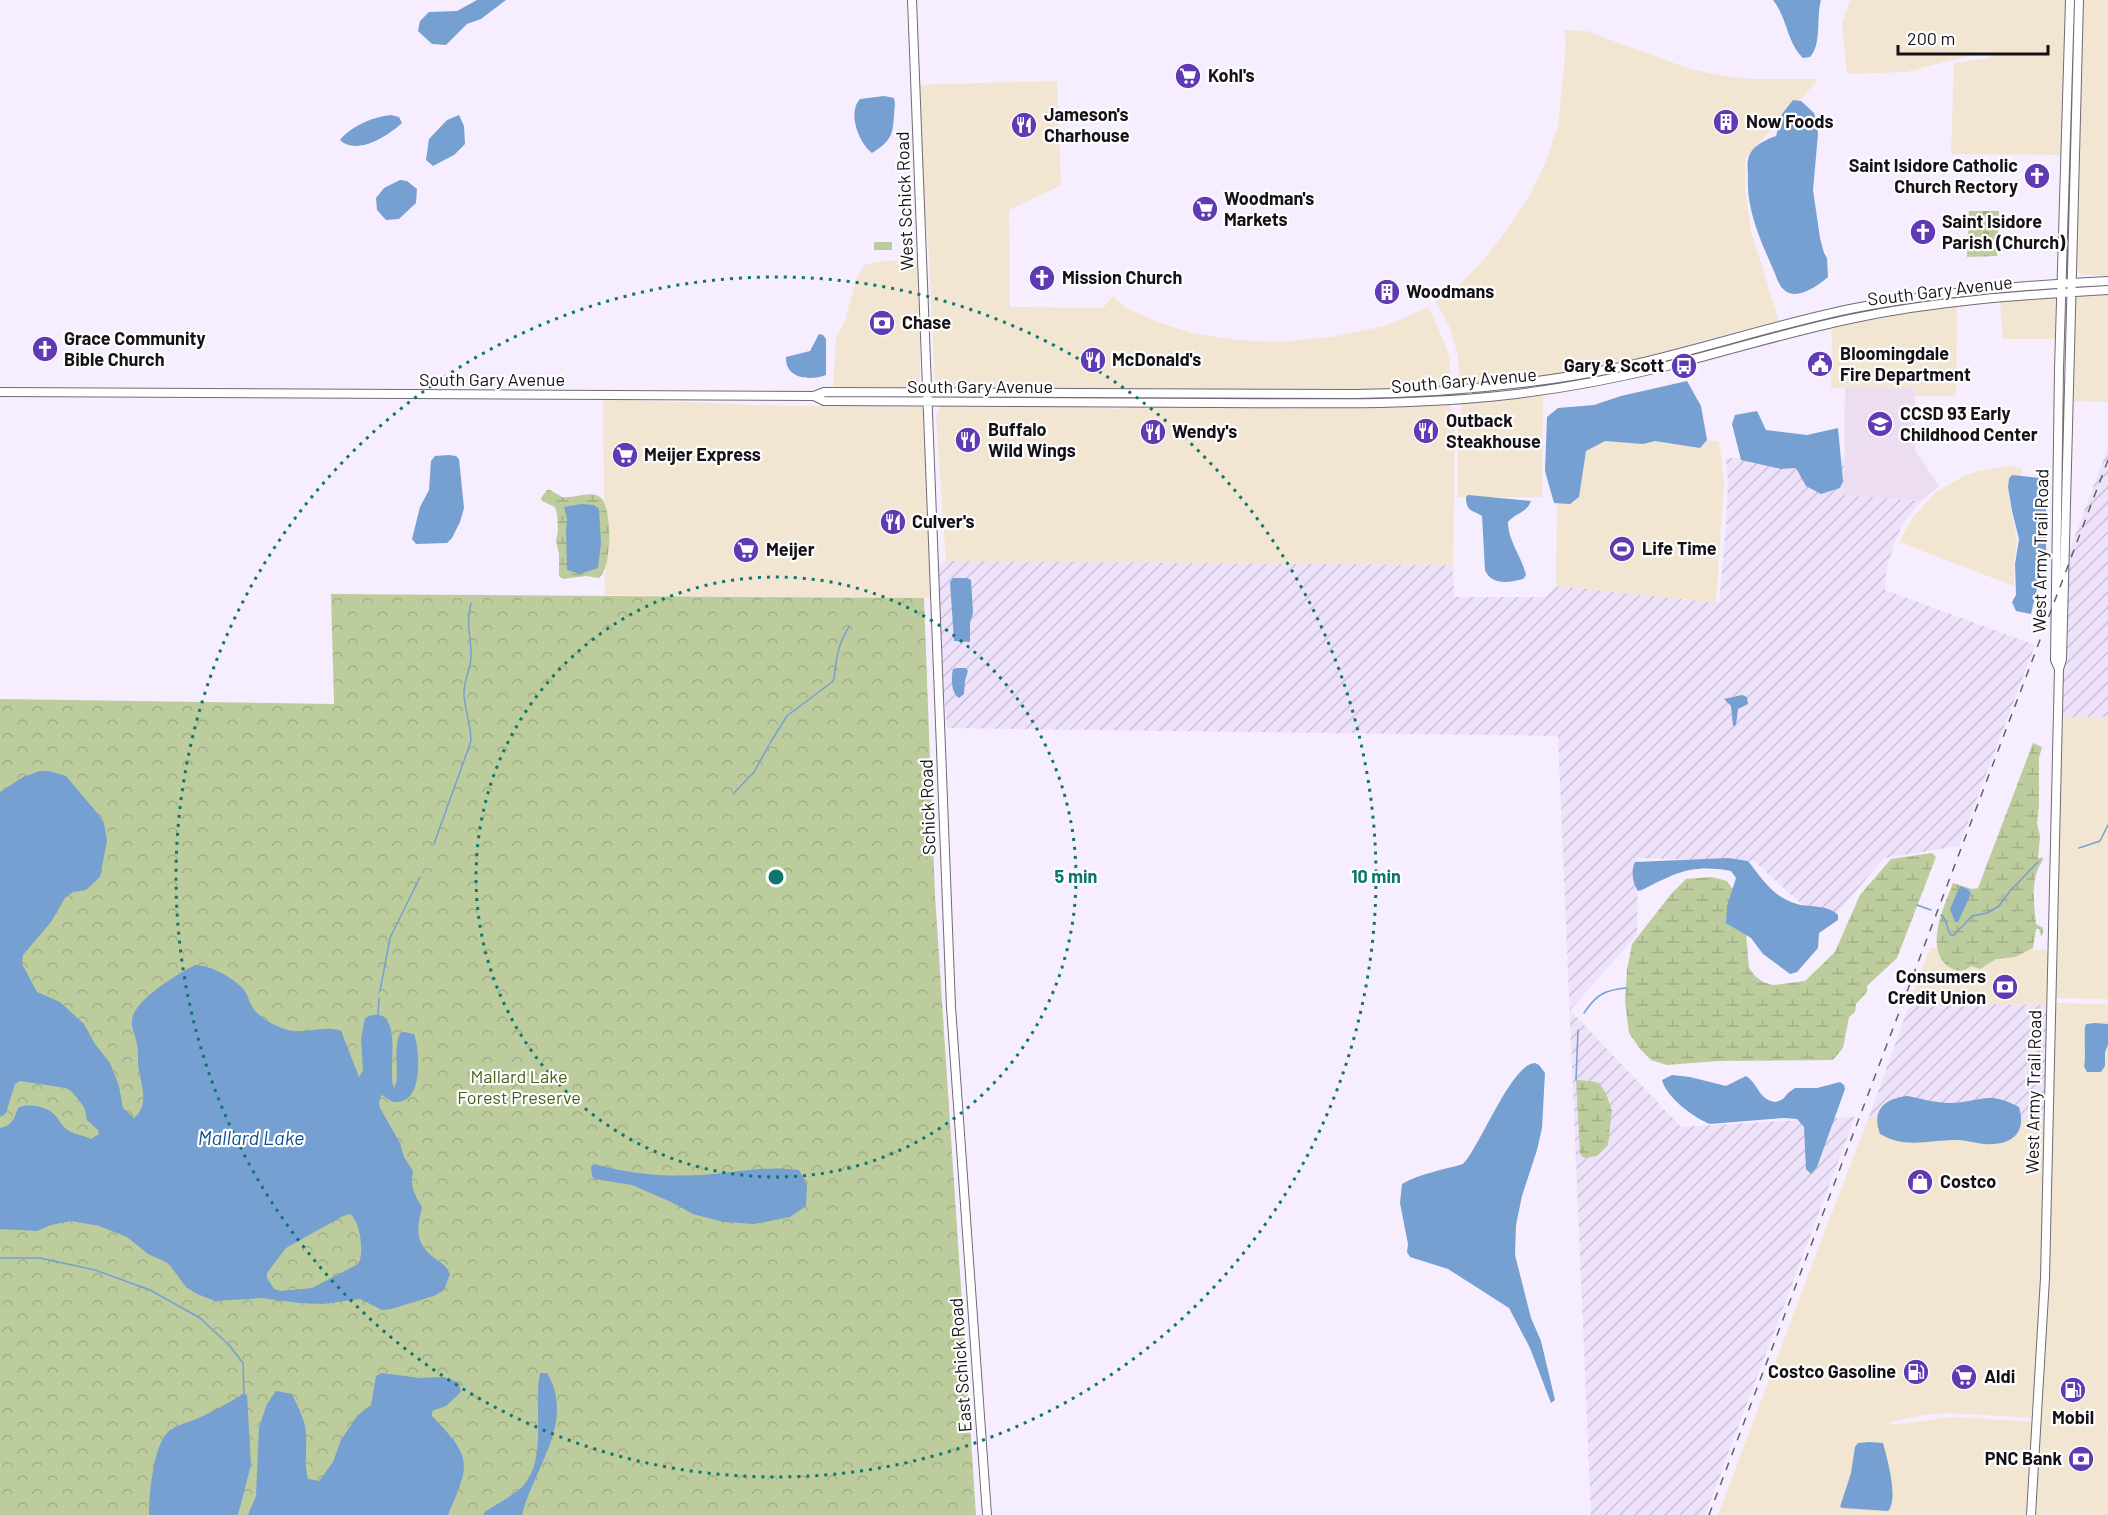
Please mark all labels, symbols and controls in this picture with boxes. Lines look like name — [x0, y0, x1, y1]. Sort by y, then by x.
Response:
scale bar — [1898, 18, 2048, 56]
text: 200 m — [1907, 27, 1955, 49]
supermarket icon: Kohl's — [1173, 61, 1203, 91]
place label: Kohl's — [1208, 64, 1255, 86]
place label: Jameson's Charhouse — [1044, 103, 1130, 146]
building icon: Now Foods — [1711, 107, 1741, 137]
restaurant icon: Jameson's Charhouse — [1009, 110, 1039, 140]
place label: Now Foods — [1746, 110, 1834, 132]
street label: West Schick Road — [891, 131, 917, 271]
place label: Saint Isidore Catholic Church Rectory — [1849, 154, 2018, 197]
church icon: Saint Isidore Catholic Church Rectory — [2022, 161, 2052, 191]
place label: Woodman's Markets — [1224, 187, 1314, 230]
supermarket icon: Woodman's Markets — [1190, 194, 1220, 224]
place label: Saint Isidore Parish (Church) — [1942, 210, 2066, 253]
church icon: Saint Isidore Parish (Church) — [1908, 217, 1938, 247]
church icon: Mission Church — [1027, 263, 1057, 293]
place label: Mission Church — [1062, 266, 1182, 288]
street label: South Gary Avenue — [1866, 270, 2014, 310]
building icon: Woodmans — [1372, 277, 1402, 307]
place label: Woodmans — [1406, 280, 1494, 302]
bank icon: Chase — [867, 308, 897, 338]
place label: Chase — [902, 311, 951, 333]
place label: Grace Community Bible Church — [64, 327, 205, 370]
church icon: Grace Community Bible Church — [30, 334, 60, 364]
place label: Bloomingdale Fire Department — [1840, 342, 1971, 385]
restaurant icon: McDonald's — [1078, 345, 1108, 375]
place label: McDonald's — [1112, 348, 1201, 370]
public building icon: Bloomingdale Fire Department — [1805, 349, 1835, 379]
bus stop icon: Gary & Scott — [1669, 351, 1699, 381]
place label: Gary & Scott — [1564, 354, 1664, 376]
street label: South Gary Avenue — [1390, 363, 1538, 397]
street label: South Gary Avenue — [419, 368, 565, 390]
street label: South Gary Avenue — [907, 375, 1053, 397]
place label: CCSD 93 Early Childhood Center — [1900, 402, 2038, 445]
place label: Outback Steakhouse — [1446, 409, 1541, 452]
school or university icon: CCSD 93 Early Childhood Center — [1865, 409, 1895, 439]
restaurant icon: Outback Steakhouse — [1411, 416, 1441, 446]
restaurant icon: Wendy's — [1138, 417, 1168, 447]
place label: Buffalo Wild Wings — [988, 418, 1076, 461]
place label: Wendy's — [1172, 420, 1237, 442]
restaurant icon: Buffalo Wild Wings — [953, 425, 983, 455]
supermarket icon: Meijer Express — [610, 440, 640, 470]
place label: Meijer Express — [644, 443, 761, 465]
street label: West Army Trail Road — [2028, 469, 2052, 633]
restaurant icon: Culver's — [878, 507, 908, 537]
place label: Culver's — [912, 510, 975, 532]
sports icon: Life Time — [1607, 534, 1637, 564]
supermarket icon: Meijer — [731, 535, 761, 565]
place label: Life Time — [1642, 537, 1717, 559]
place label: Meijer — [766, 538, 815, 560]
street label: Schick Road — [914, 759, 940, 855]
text: 5 min — [1055, 865, 1097, 887]
text: 10 min — [1351, 865, 1401, 887]
centre of rings — [766, 867, 786, 887]
place label: Consumers Credit Union — [1888, 965, 1986, 1008]
bank icon: Consumers Credit Union — [1990, 972, 2020, 1002]
street label: West Army Trail Road — [2021, 1010, 2045, 1174]
park label: Mallard Lake Forest Preserve — [457, 1065, 581, 1108]
water label: Mallard Lake — [198, 1125, 304, 1149]
shop icon: Costco — [1905, 1167, 1935, 1197]
place label: Costco — [1940, 1170, 1996, 1192]
street label: East Schick Road — [944, 1297, 976, 1433]
fuel station icon: Costco Gasoline — [1901, 1357, 1931, 1387]
place label: Costco Gasoline — [1768, 1360, 1896, 1382]
supermarket icon: Aldi — [1949, 1362, 1979, 1392]
place label: Aldi — [1984, 1365, 2015, 1387]
fuel station icon: Mobil — [2058, 1375, 2088, 1405]
place label: Mobil — [2052, 1406, 2094, 1428]
bank icon: PNC Bank — [2066, 1444, 2096, 1474]
place label: PNC Bank — [1985, 1447, 2062, 1469]

